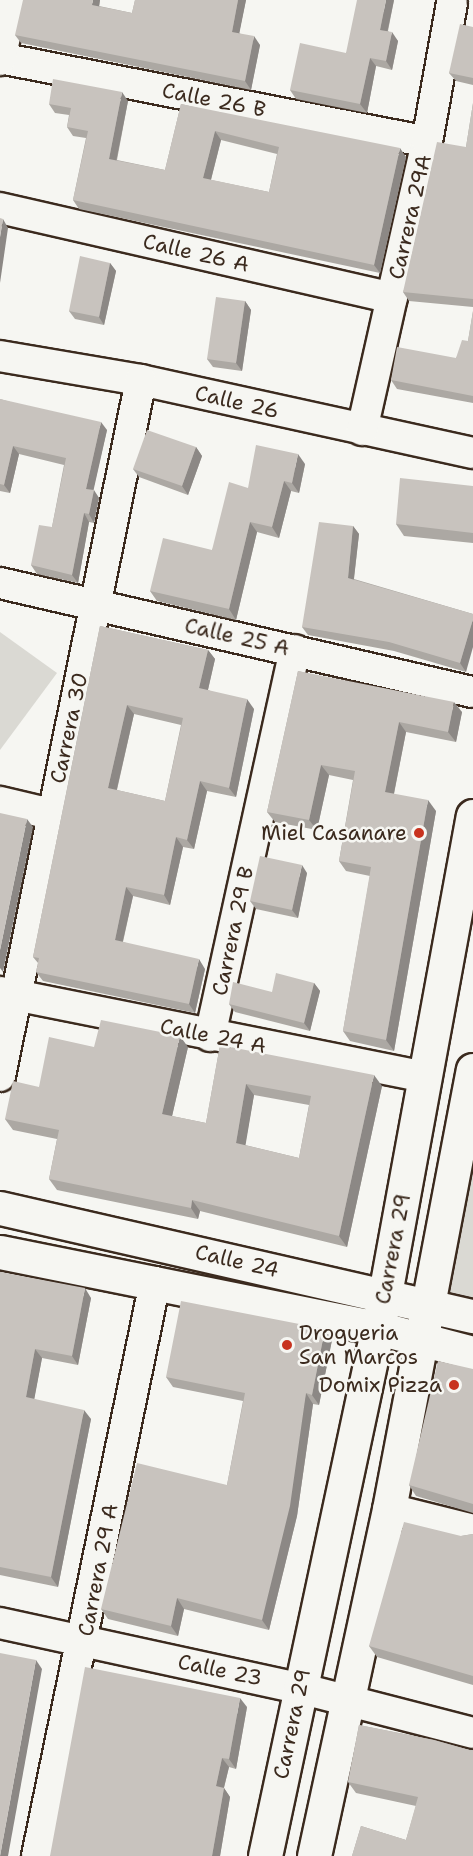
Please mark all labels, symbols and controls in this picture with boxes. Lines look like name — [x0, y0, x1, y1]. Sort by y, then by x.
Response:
street label: Calle 26 B — [160, 78, 268, 122]
street label: Carrera 29A — [383, 152, 437, 282]
street label: Calle 26 A — [141, 229, 251, 277]
street label: Calle 26 — [192, 380, 282, 424]
street label: Calle 25 A — [182, 613, 292, 661]
street label: Carrera 30 — [45, 670, 93, 786]
place label: Miel Casanare — [261, 820, 407, 846]
marker: Miel Casanare — [412, 826, 426, 840]
street label: Carrera 29 B — [207, 864, 259, 998]
street label: Calle 24 A — [158, 1013, 268, 1059]
street label: Carrera 29 — [370, 1192, 416, 1306]
street label: Calle 24 — [193, 1239, 281, 1283]
place label: Drogueria San Marcos — [299, 1320, 418, 1370]
marker: Drogueria San Marcos — [280, 1338, 294, 1352]
place label: Domix Pizza — [319, 1372, 442, 1398]
marker: Domix Pizza — [447, 1378, 461, 1392]
street label: Carrera 29 A — [73, 1502, 123, 1638]
street label: Calle 23 — [176, 1649, 264, 1691]
street label: Carrera 29 — [268, 1667, 316, 1781]

